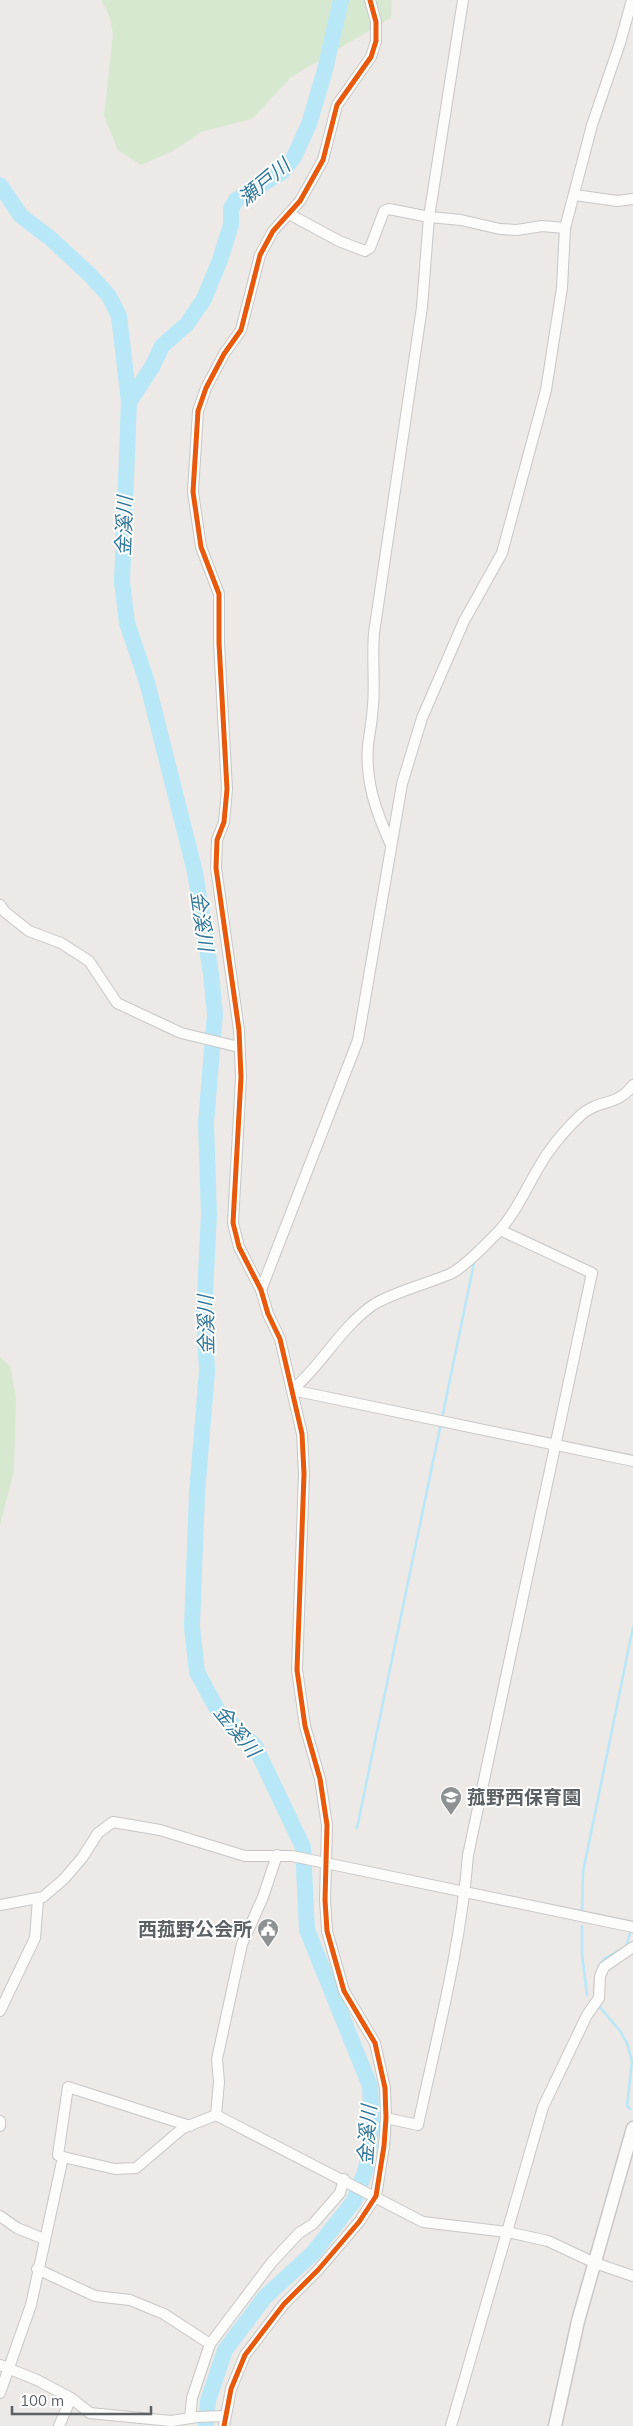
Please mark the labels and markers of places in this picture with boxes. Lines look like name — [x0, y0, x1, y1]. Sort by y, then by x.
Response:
school or university icon: 菰野西保育園 — [439, 1785, 463, 1816]
place label: 菰野西保育園 — [467, 1785, 581, 1809]
place label: 西菰野公会所 — [138, 1917, 252, 1941]
public building icon: 西菰野公会所 — [256, 1917, 280, 1948]

